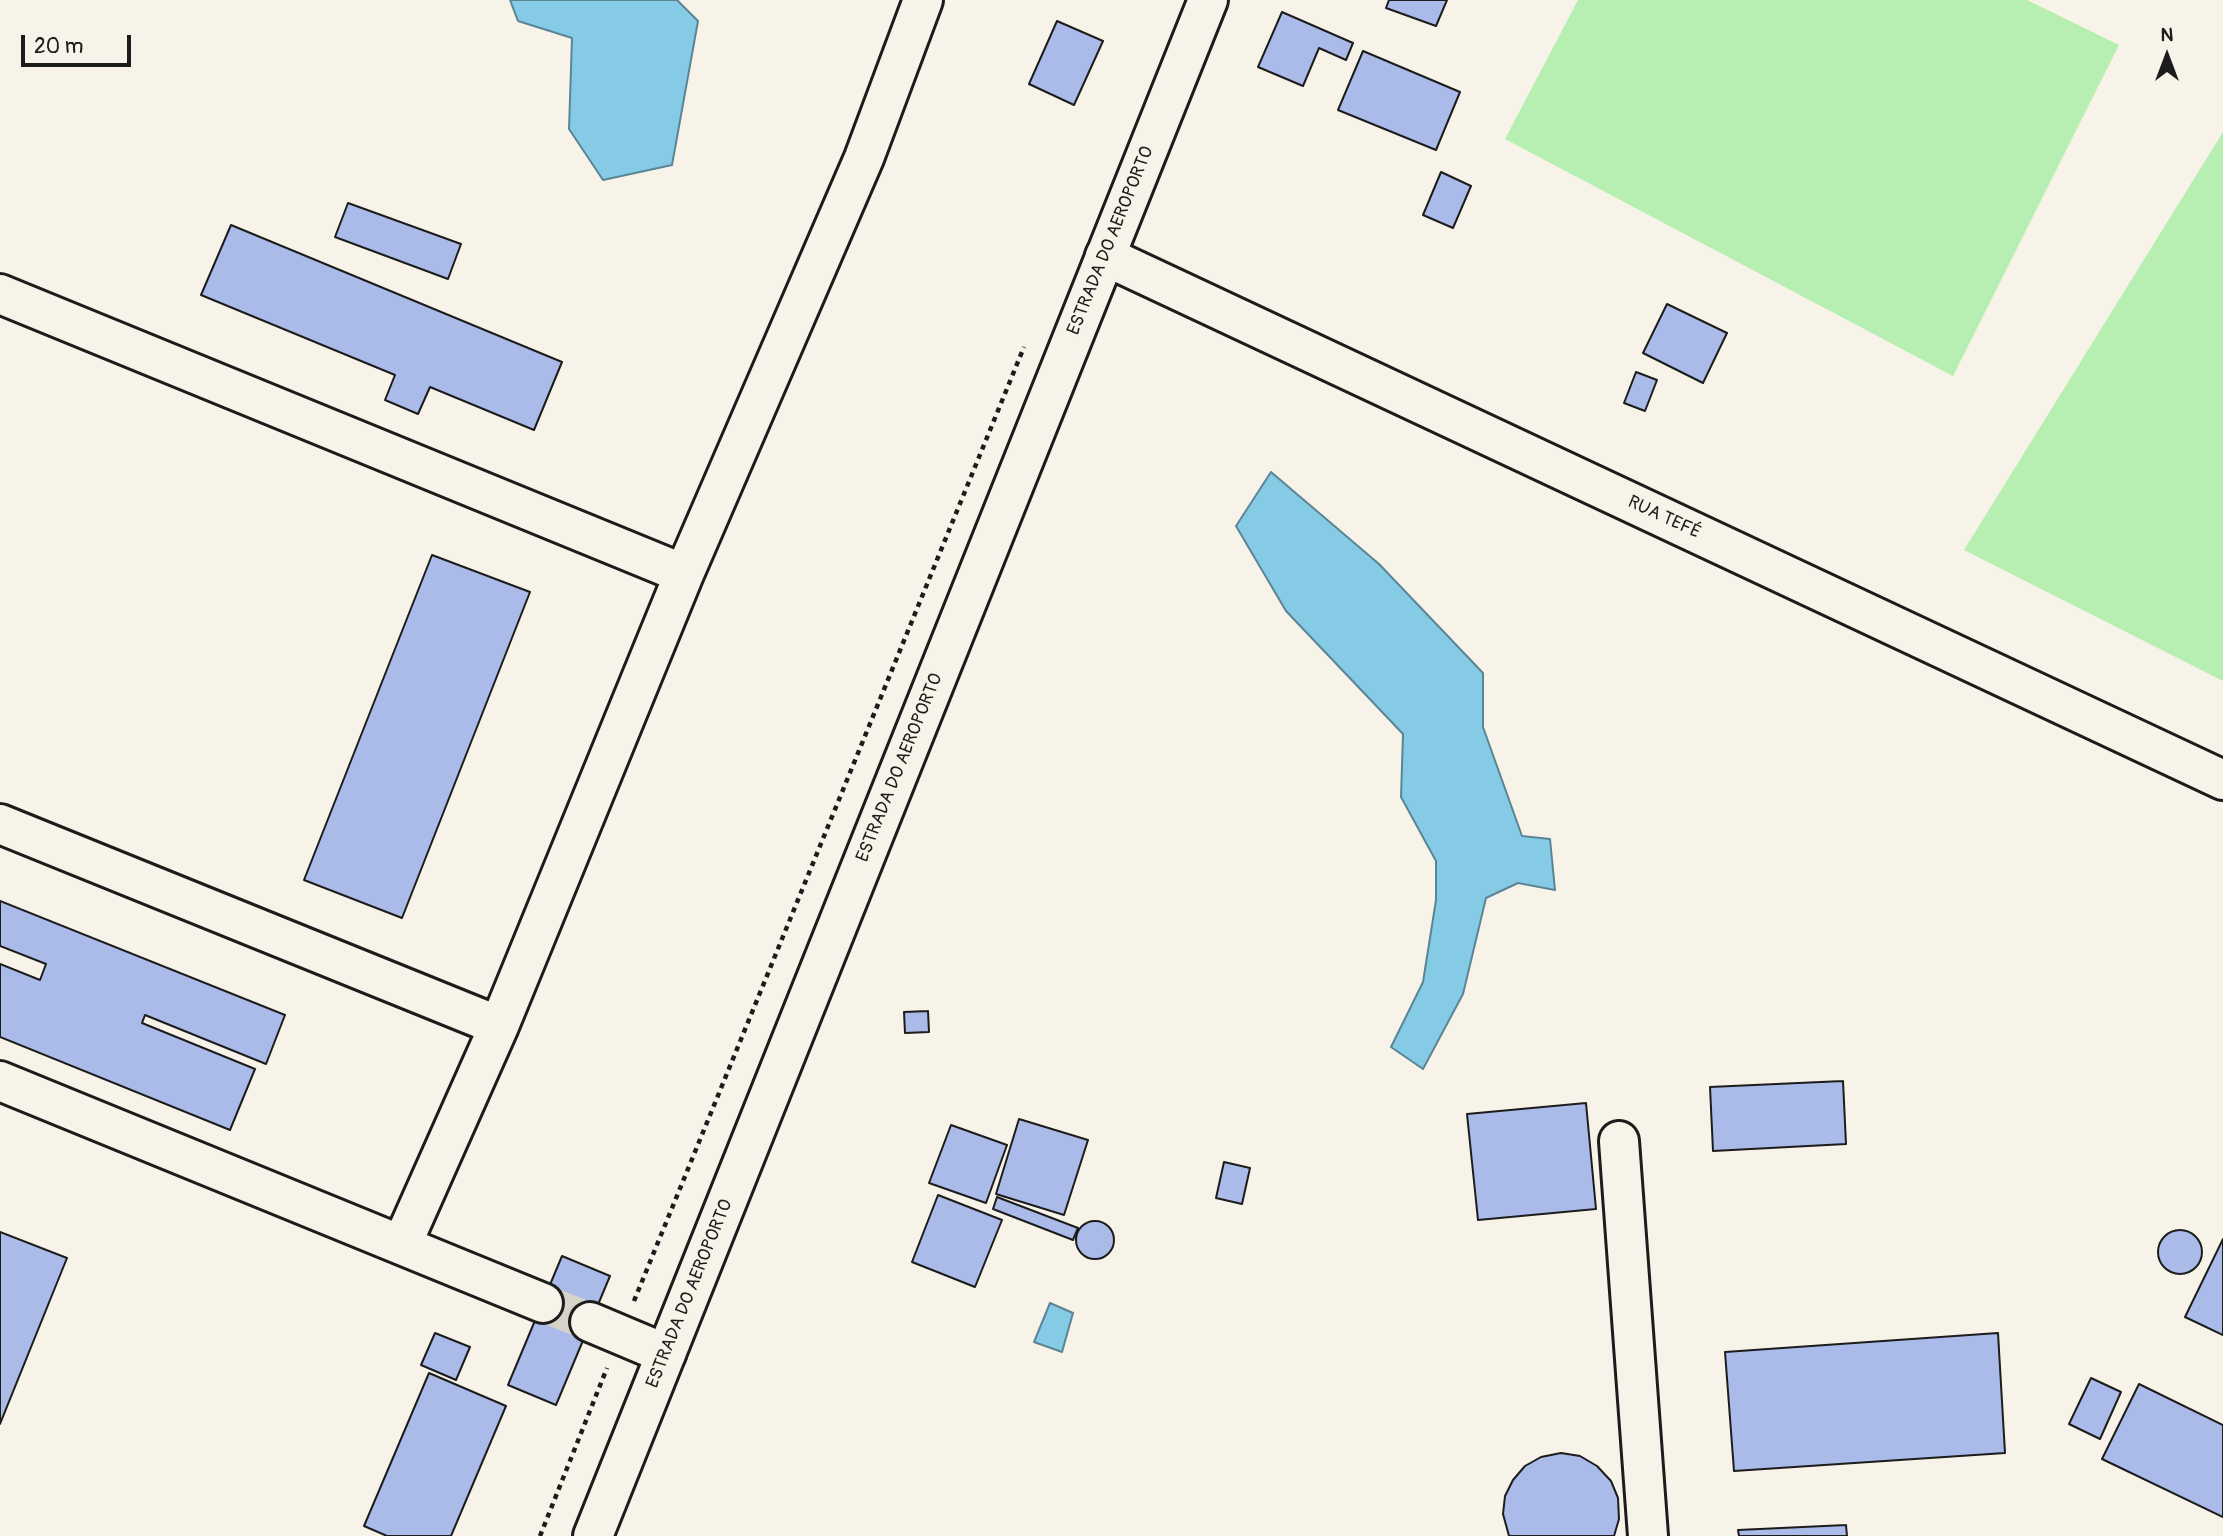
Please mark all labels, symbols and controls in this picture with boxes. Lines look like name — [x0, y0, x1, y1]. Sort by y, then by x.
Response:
scale bar — [24, 21, 135, 65]
north arrow — [2132, 21, 2202, 91]
text: N — [2161, 23, 2173, 47]
text: 20 m — [34, 33, 83, 60]
street label: ESTRADA DO AEROPORTO — [1063, 144, 1159, 338]
street label: RUA TEFÉ — [1624, 492, 1704, 544]
street label: ESTRADA DO AEROPORTO — [852, 671, 948, 865]
street label: ESTRADA DO AEROPORTO — [642, 1197, 738, 1391]

